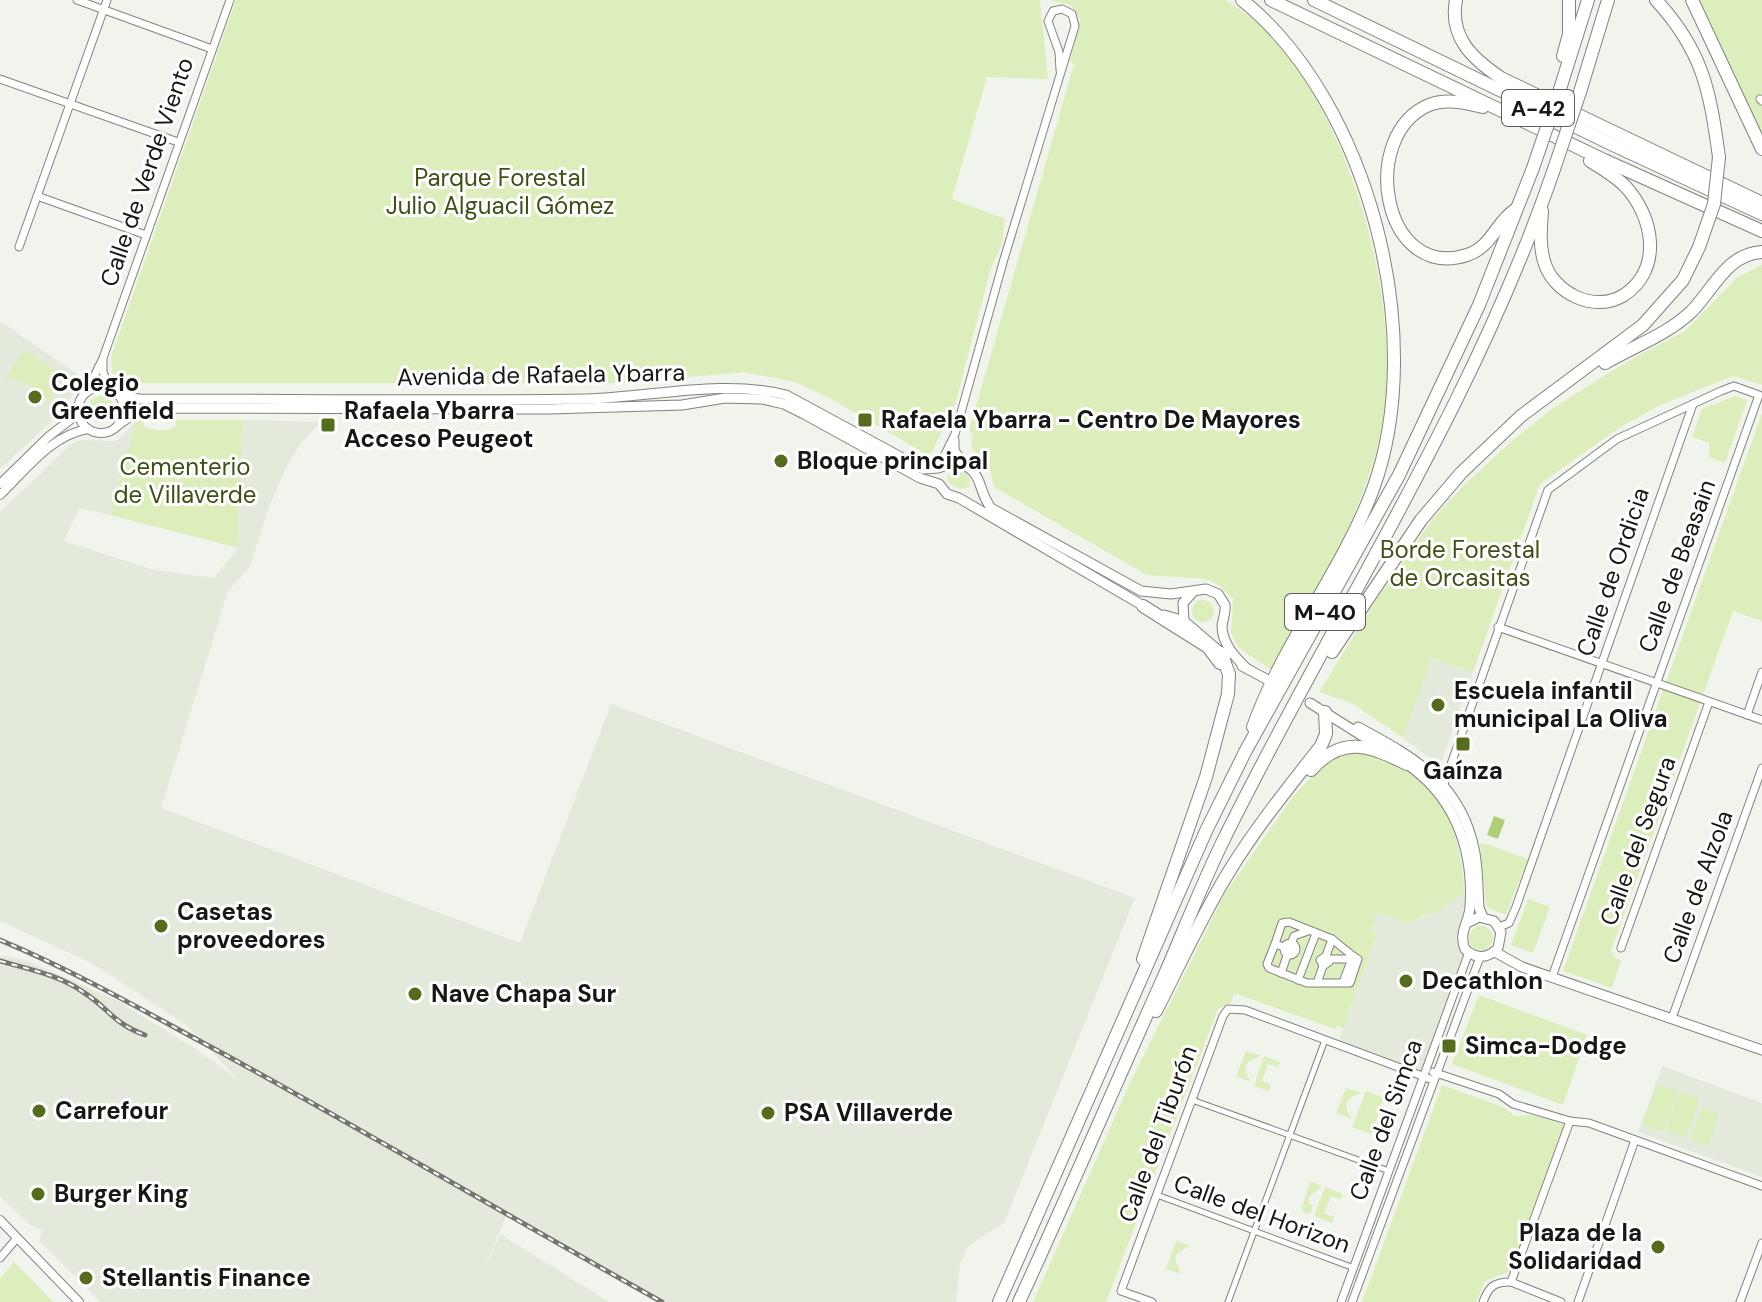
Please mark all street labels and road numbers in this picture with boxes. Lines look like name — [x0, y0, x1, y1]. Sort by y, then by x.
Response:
street label: Calle de Verde Viento — [93, 53, 200, 290]
road number: A-42 — [1502, 90, 1574, 126]
street label: Avenida de Rafaela Ybarra — [397, 356, 685, 393]
street label: Calle de Beasain — [1631, 475, 1722, 657]
street label: Calle de Ordicia — [1569, 483, 1656, 660]
road number: M-40 — [1285, 594, 1365, 630]
street label: Calle del Segura — [1593, 752, 1683, 930]
street label: Calle de Alzola — [1655, 806, 1740, 968]
street label: Calle del Simca — [1342, 1035, 1429, 1205]
street label: Calle del Tiburón — [1111, 1041, 1204, 1226]
street label: Calle del Horizon — [1170, 1167, 1355, 1260]

